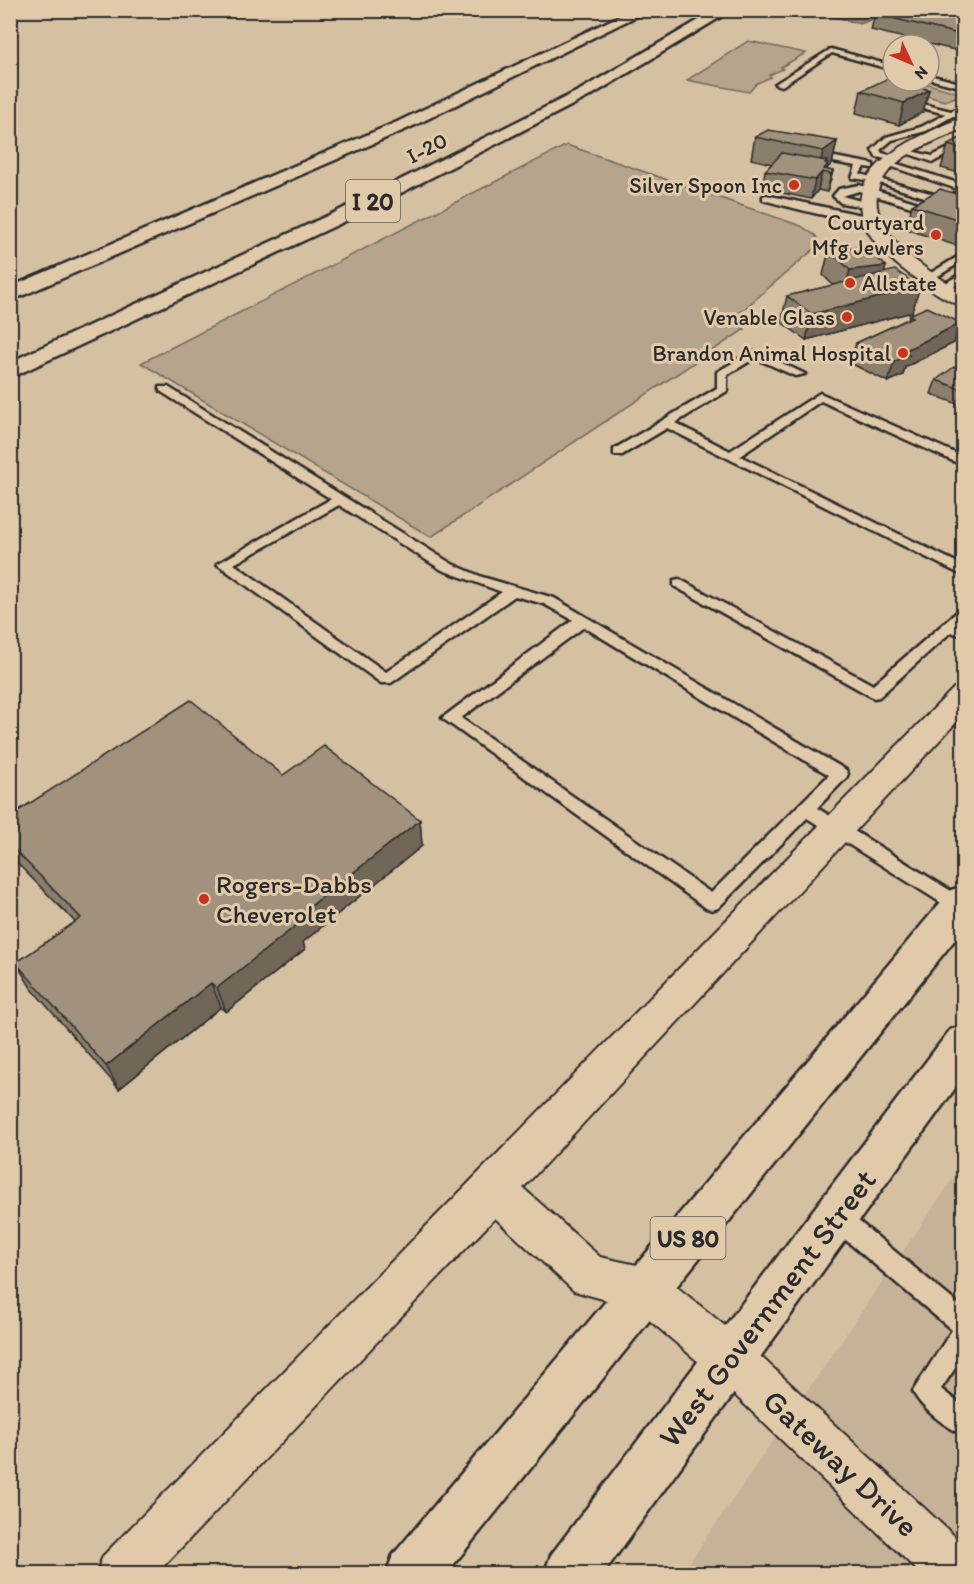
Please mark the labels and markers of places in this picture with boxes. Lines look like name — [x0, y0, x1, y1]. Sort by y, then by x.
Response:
place label: Silver Spoon Inc — [629, 172, 782, 199]
marker: Silver Spoon Inc — [787, 178, 801, 192]
place label: Courtyard Mfg Jewlers — [812, 209, 924, 261]
marker: Courtyard Mfg Jewlers — [929, 228, 943, 242]
place label: Allstate — [862, 270, 937, 297]
marker: Allstate — [843, 276, 857, 290]
place label: Venable Glass — [703, 304, 835, 331]
marker: Venable Glass — [840, 310, 854, 324]
place label: Brandon Animal Hospital — [652, 340, 891, 367]
marker: Brandon Animal Hospital — [896, 346, 910, 360]
place label: Rogers-Dabbs Cheverolet — [216, 868, 372, 930]
marker: Rogers-Dabbs Cheverolet — [197, 892, 211, 906]

